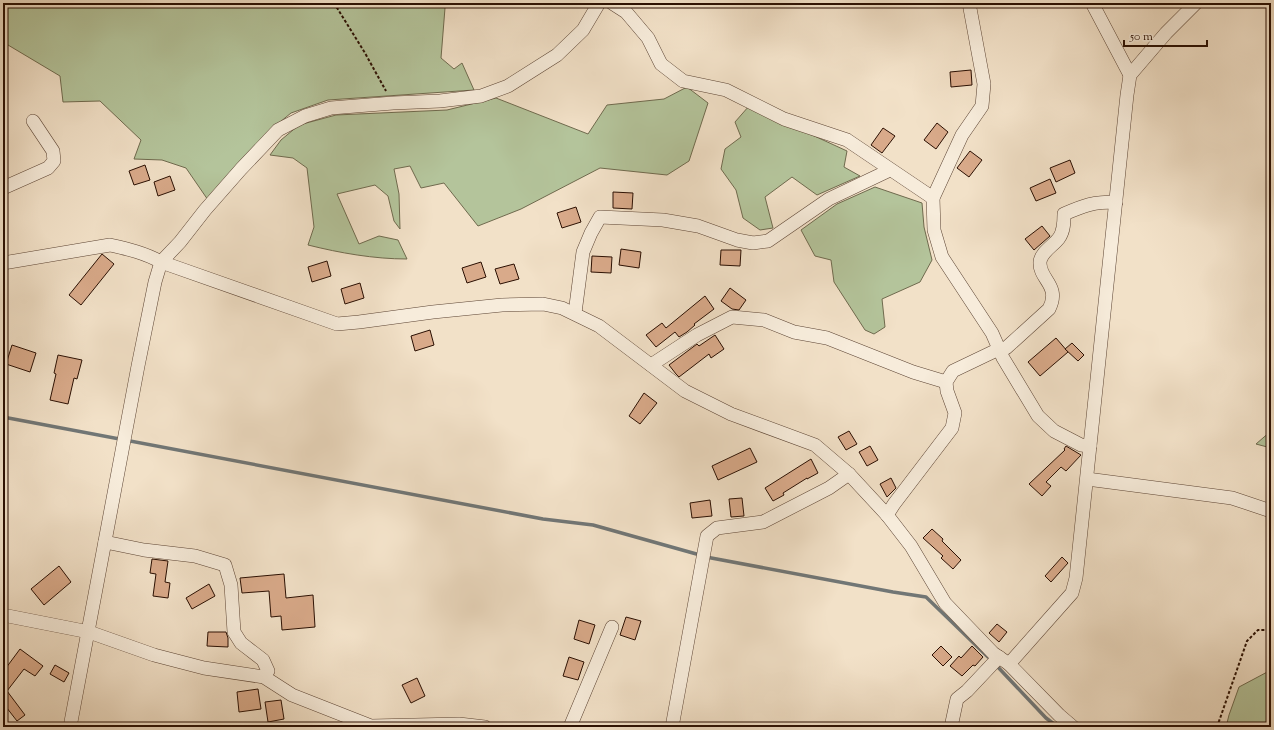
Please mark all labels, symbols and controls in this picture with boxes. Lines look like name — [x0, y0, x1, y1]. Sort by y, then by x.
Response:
scale bar — [1124, 22, 1207, 48]
text: 50 m — [1129, 28, 1153, 46]

